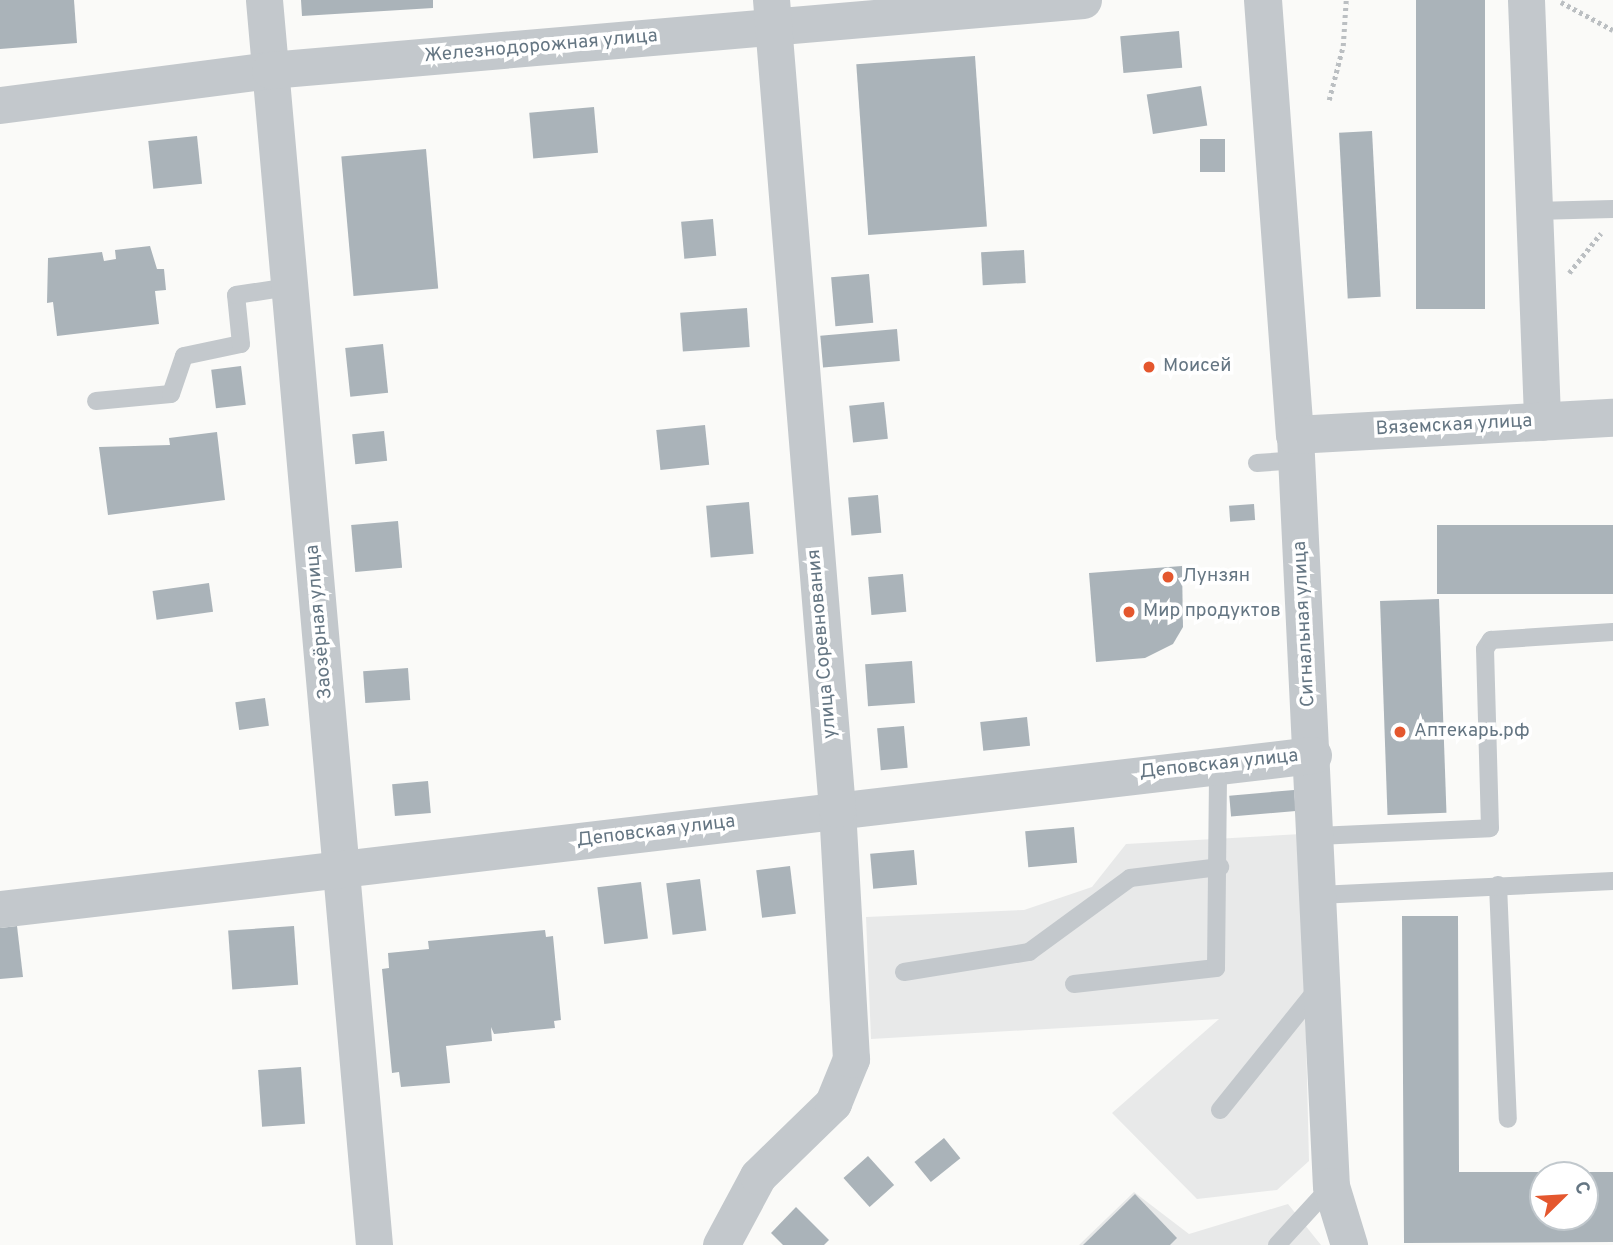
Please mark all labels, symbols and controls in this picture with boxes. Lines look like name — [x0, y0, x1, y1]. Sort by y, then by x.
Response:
street label: Железнодорожная улица — [423, 25, 659, 69]
place label: Моисей — [1163, 356, 1231, 378]
marker: Моисей — [1141, 359, 1157, 375]
street label: Вяземская улица — [1375, 411, 1533, 441]
street label: Сигнальная улица — [1289, 540, 1321, 708]
street label: Заозёрная улица — [302, 544, 338, 700]
street label: улица Соревнования — [803, 548, 843, 740]
place label: Лунзян — [1182, 566, 1250, 588]
marker: Лунзян — [1160, 569, 1176, 585]
place label: Мир продуктов — [1143, 601, 1281, 623]
marker: Мир продуктов — [1121, 604, 1137, 620]
place label: Аптекарь.рф — [1414, 721, 1530, 743]
marker: Аптекарь.рф — [1392, 724, 1408, 740]
street label: Деповская улица — [1139, 745, 1299, 785]
street label: Деповская улица — [575, 811, 737, 853]
north arrow — [1529, 1161, 1599, 1231]
text: С — [1568, 1178, 1595, 1199]

